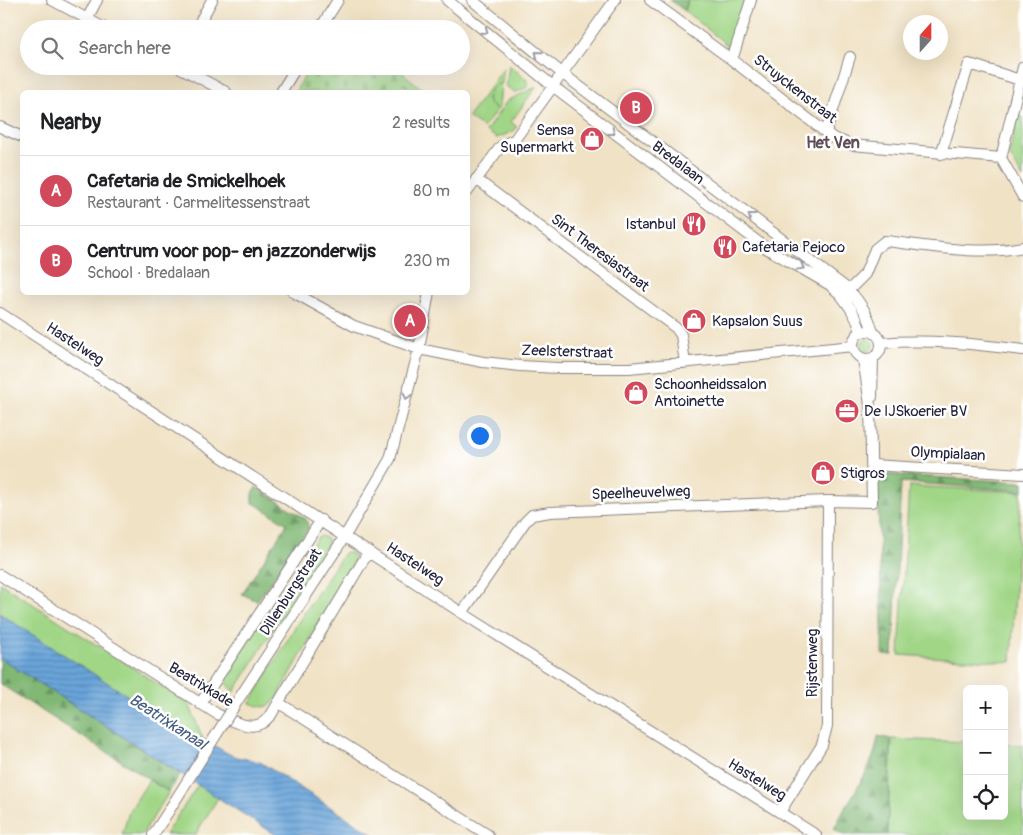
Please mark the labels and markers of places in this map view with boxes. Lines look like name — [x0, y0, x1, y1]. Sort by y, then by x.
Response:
pin: B — [620, 89, 652, 127]
place label: Sensa Supermarkt — [500, 121, 575, 157]
shop icon: Sensa Supermarkt — [579, 126, 605, 152]
restaurant icon: Istanbul — [681, 211, 707, 237]
place label: Istanbul — [626, 215, 676, 234]
restaurant icon: Cafetaria Pejoco — [712, 234, 738, 260]
place label: Cafetaria Pejoco — [742, 238, 845, 257]
pin: A — [394, 302, 426, 340]
shop icon: Kapsalon Suus — [681, 308, 707, 334]
place label: Kapsalon Suus — [712, 312, 803, 331]
place label: Schoonheidssalon Antoinette — [654, 375, 767, 411]
shop icon: Schoonheidssalon Antoinette — [623, 380, 649, 406]
office icon: De IJSkoerier BV — [834, 398, 860, 424]
place label: De IJSkoerier BV — [864, 402, 967, 421]
shop icon: Stigros — [810, 460, 836, 486]
place label: Stigros — [840, 464, 885, 483]

